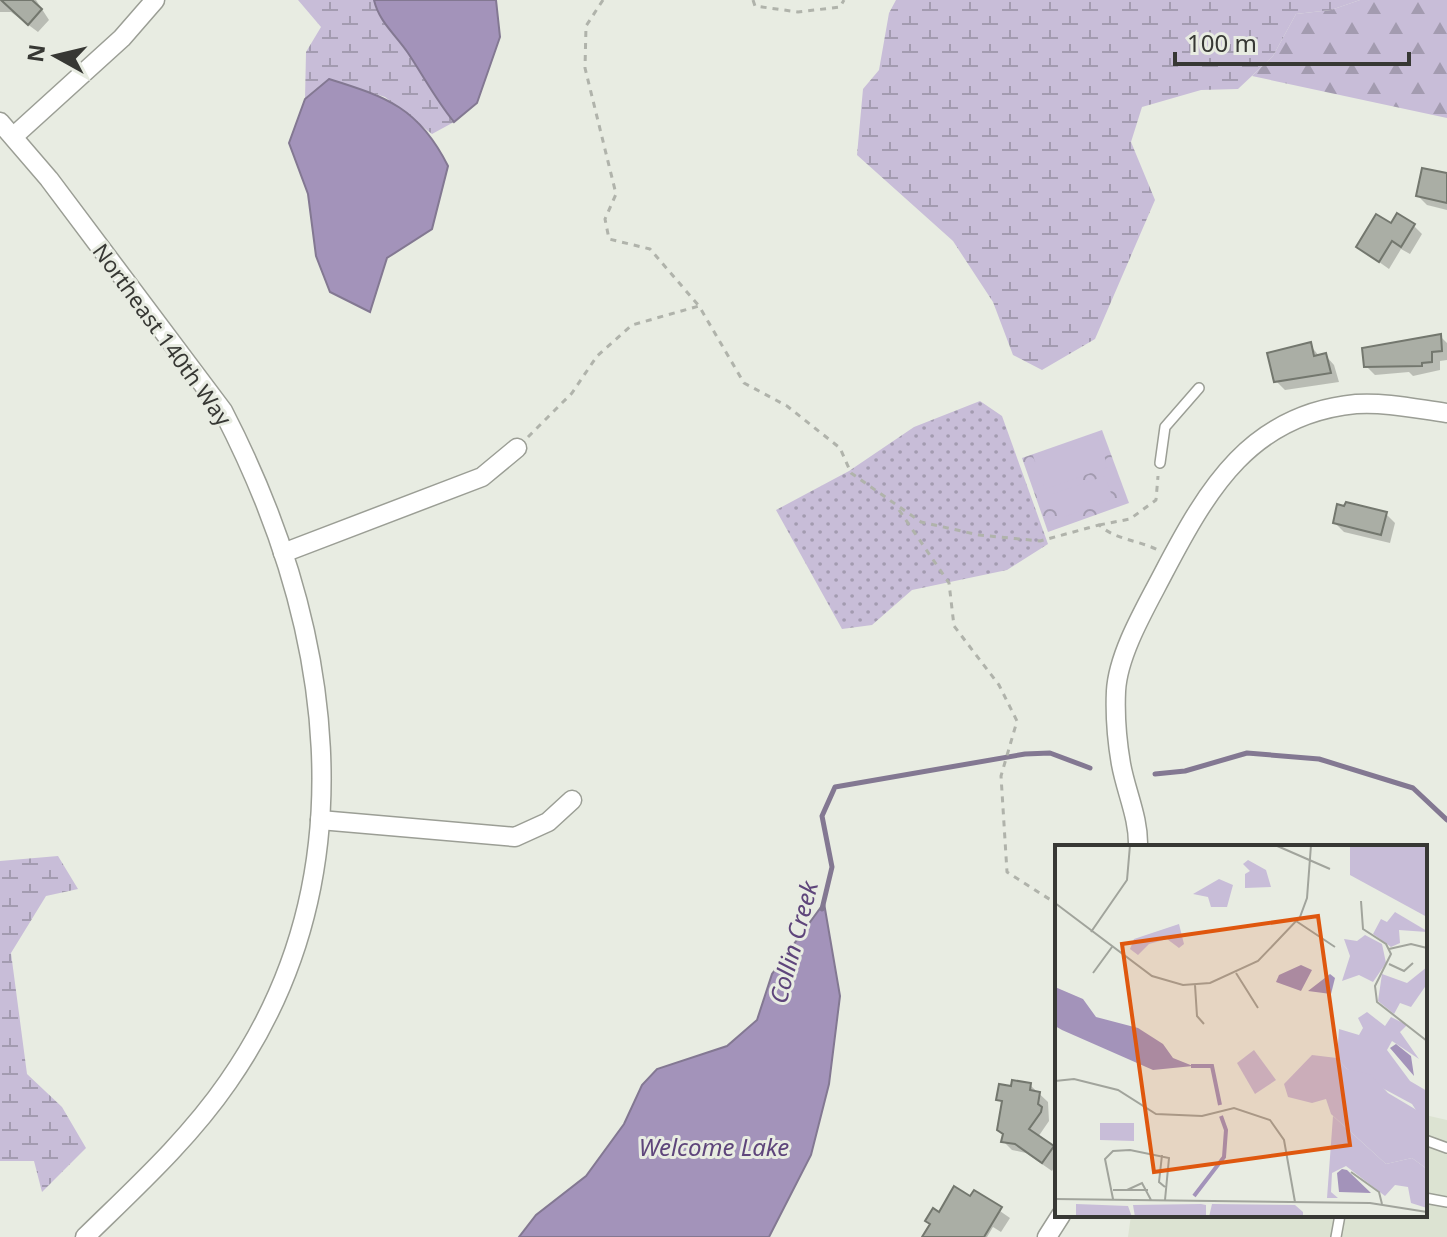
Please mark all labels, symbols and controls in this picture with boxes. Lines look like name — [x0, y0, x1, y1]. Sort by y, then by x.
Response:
north arrow — [16, 16, 96, 96]
scale bar — [1175, 16, 1409, 66]
text: 100 m — [1187, 26, 1257, 59]
text: N — [19, 42, 51, 64]
street label: Northeast 140th Way — [87, 237, 240, 432]
inset map — [1055, 845, 1427, 1217]
water label: Collin Creek — [761, 876, 825, 1007]
water label: Welcome Lake — [639, 1130, 789, 1163]

